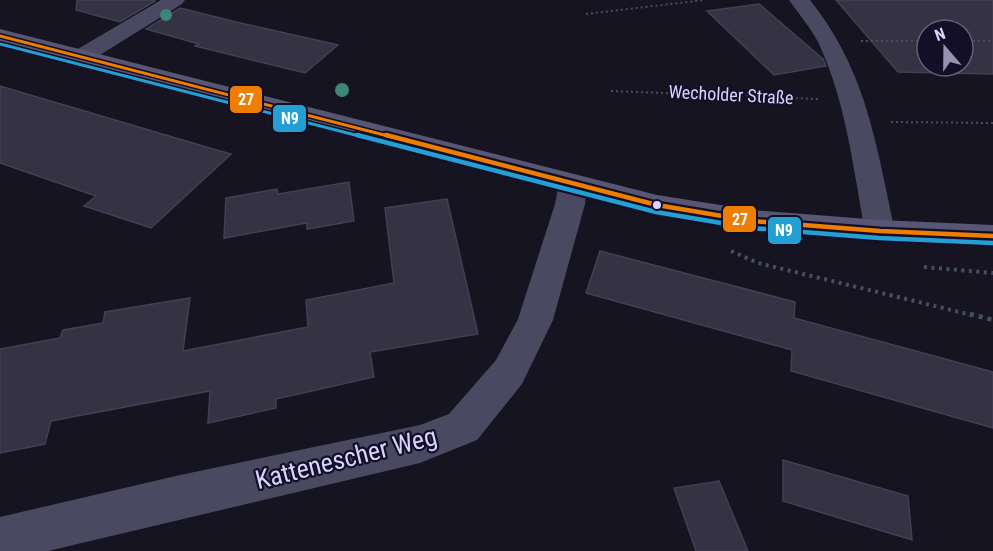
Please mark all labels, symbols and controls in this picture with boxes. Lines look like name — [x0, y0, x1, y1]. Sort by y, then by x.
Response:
north arrow — [915, 18, 975, 78]
text: N — [932, 24, 948, 45]
street label: Wecholder Straße — [668, 81, 794, 108]
line badge: 27 — [229, 85, 263, 114]
text: 27 — [238, 90, 254, 109]
line badge: N9 — [272, 104, 307, 133]
text: N9 — [281, 109, 299, 128]
unlabelled marker — [651, 199, 663, 211]
line badge: 27 — [722, 205, 757, 233]
text: 27 — [732, 210, 748, 229]
line badge: N9 — [767, 216, 802, 245]
text: N9 — [775, 221, 793, 240]
street label: Kattenescher Weg — [252, 421, 440, 495]

